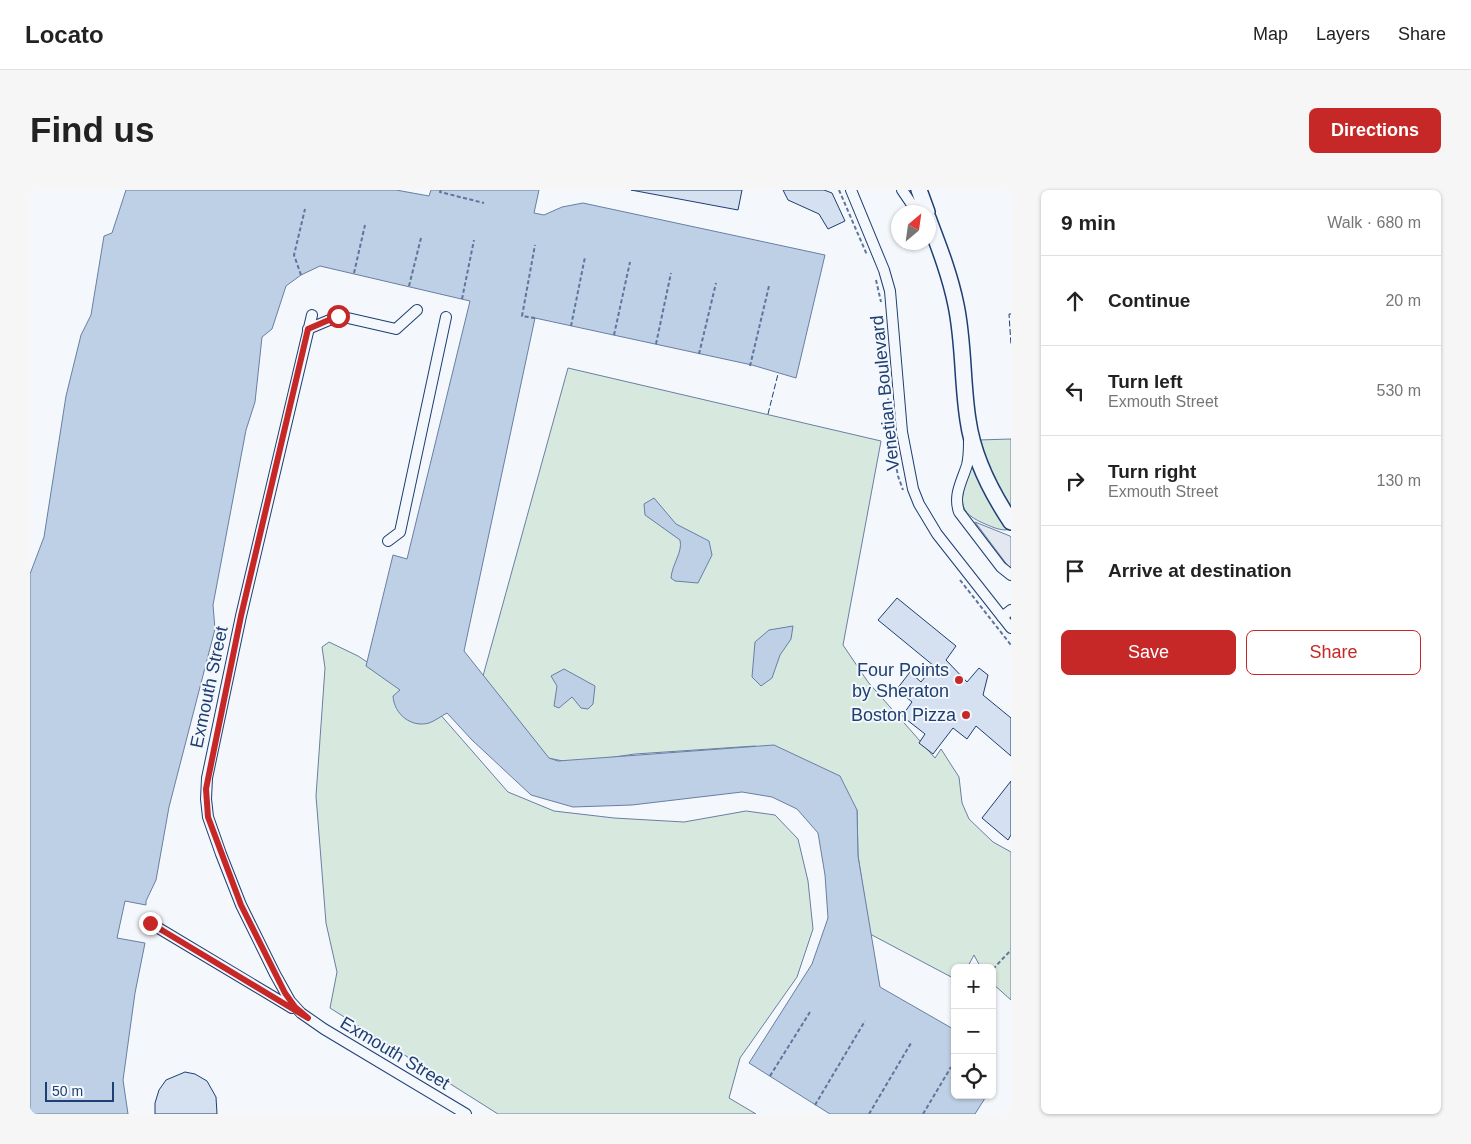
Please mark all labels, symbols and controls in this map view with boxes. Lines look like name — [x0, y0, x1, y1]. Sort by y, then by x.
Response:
text: Locato — [25, 21, 104, 48]
text: Map — [1253, 24, 1288, 44]
text: Layers — [1316, 24, 1370, 44]
text: Share — [1398, 24, 1446, 44]
button: Directions — [1309, 108, 1441, 153]
text: Find us — [30, 110, 154, 149]
north arrow — [891, 205, 936, 250]
text: 9 min — [1061, 211, 1116, 234]
text: Walk · 680 m — [1327, 214, 1421, 231]
icon: ahead — [1061, 287, 1089, 315]
text: Continue — [1108, 290, 1190, 311]
text: 20 m — [1385, 292, 1421, 309]
route start — [327, 305, 350, 328]
street label: Venetian Boulevard — [867, 314, 903, 472]
text: Turn left — [1108, 371, 1183, 392]
icon: left — [1061, 377, 1089, 405]
text: 530 m — [1377, 382, 1421, 399]
text: Exmouth Street — [1108, 393, 1218, 410]
text: Turn right — [1108, 461, 1196, 482]
icon: right — [1061, 467, 1089, 495]
text: 130 m — [1377, 472, 1421, 489]
text: Exmouth Street — [1108, 483, 1218, 500]
icon: arrive — [1061, 557, 1089, 585]
text: Arrive at destination — [1108, 560, 1292, 581]
street label: Exmouth Street — [186, 624, 232, 750]
button: Save — [1061, 630, 1236, 675]
button: Share — [1246, 630, 1421, 675]
place label: Four Points by Sheraton — [852, 660, 949, 701]
marker: Four Points by Sheraton — [953, 674, 965, 686]
place label: Boston Pizza — [851, 705, 957, 725]
marker: Boston Pizza — [960, 709, 972, 721]
route end — [139, 912, 162, 935]
map controls — [951, 964, 996, 1099]
button: + — [951, 964, 996, 1009]
button: − — [951, 1009, 996, 1054]
street label: Exmouth Street — [337, 1012, 453, 1094]
button: locate — [951, 1054, 996, 1099]
scale bar — [45, 1079, 114, 1102]
text: 50 m — [52, 1083, 83, 1099]

